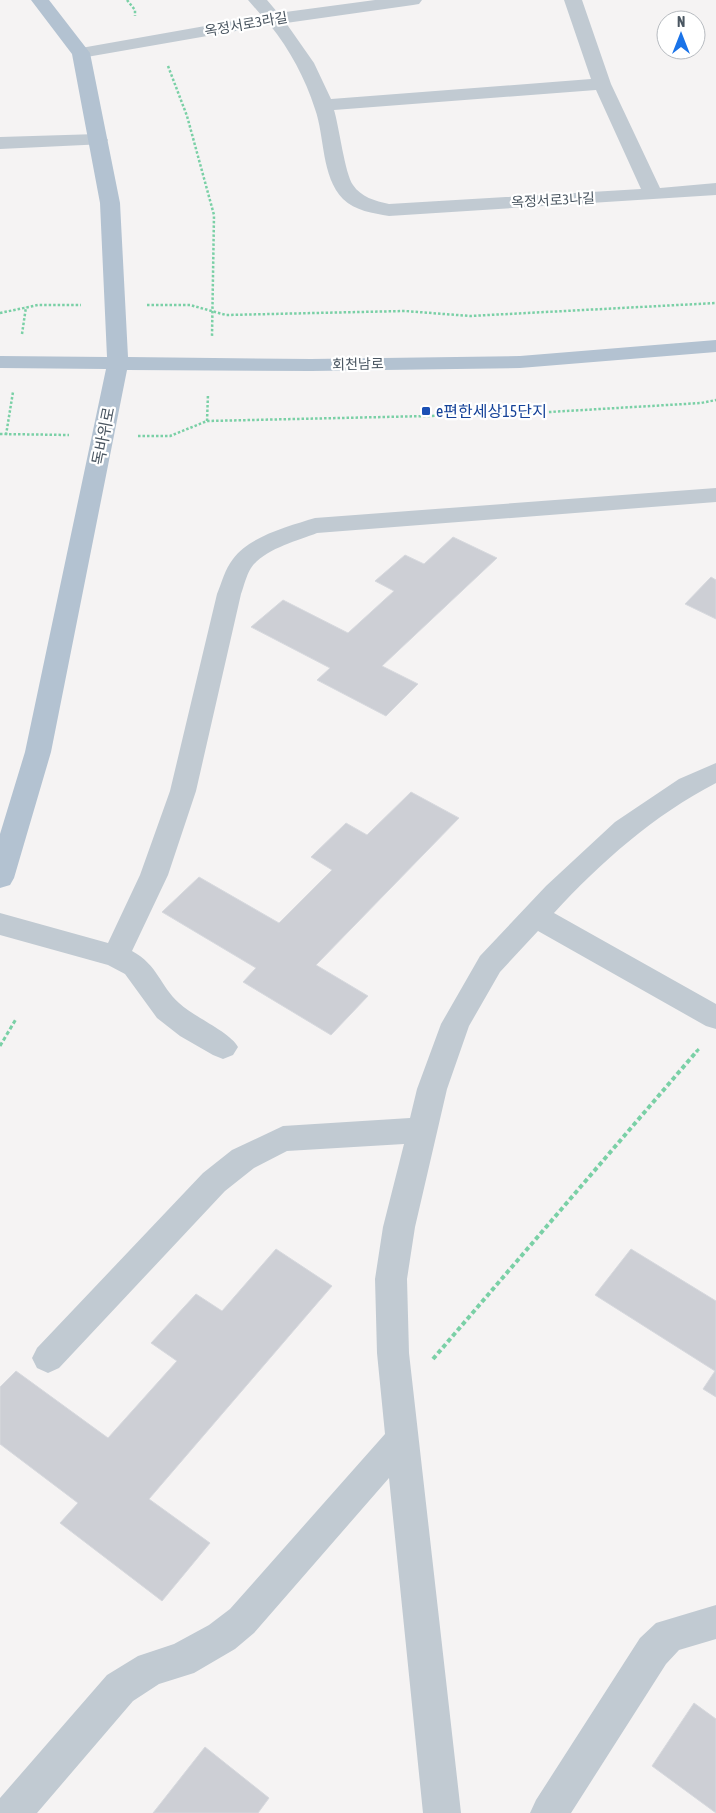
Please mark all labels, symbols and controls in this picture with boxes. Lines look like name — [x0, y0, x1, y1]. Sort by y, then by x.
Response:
street label: 옥정서로3라길 — [203, 9, 289, 39]
north arrow — [656, 10, 706, 60]
text: N — [677, 14, 685, 30]
street label: 옥정서로3나길 — [511, 190, 595, 210]
street label: 회천남로 — [332, 356, 384, 372]
place label: e편한세상15단지 — [436, 402, 547, 420]
street label: 독바위로 — [89, 405, 118, 467]
marker: e편한세상15단지 — [420, 405, 432, 417]

